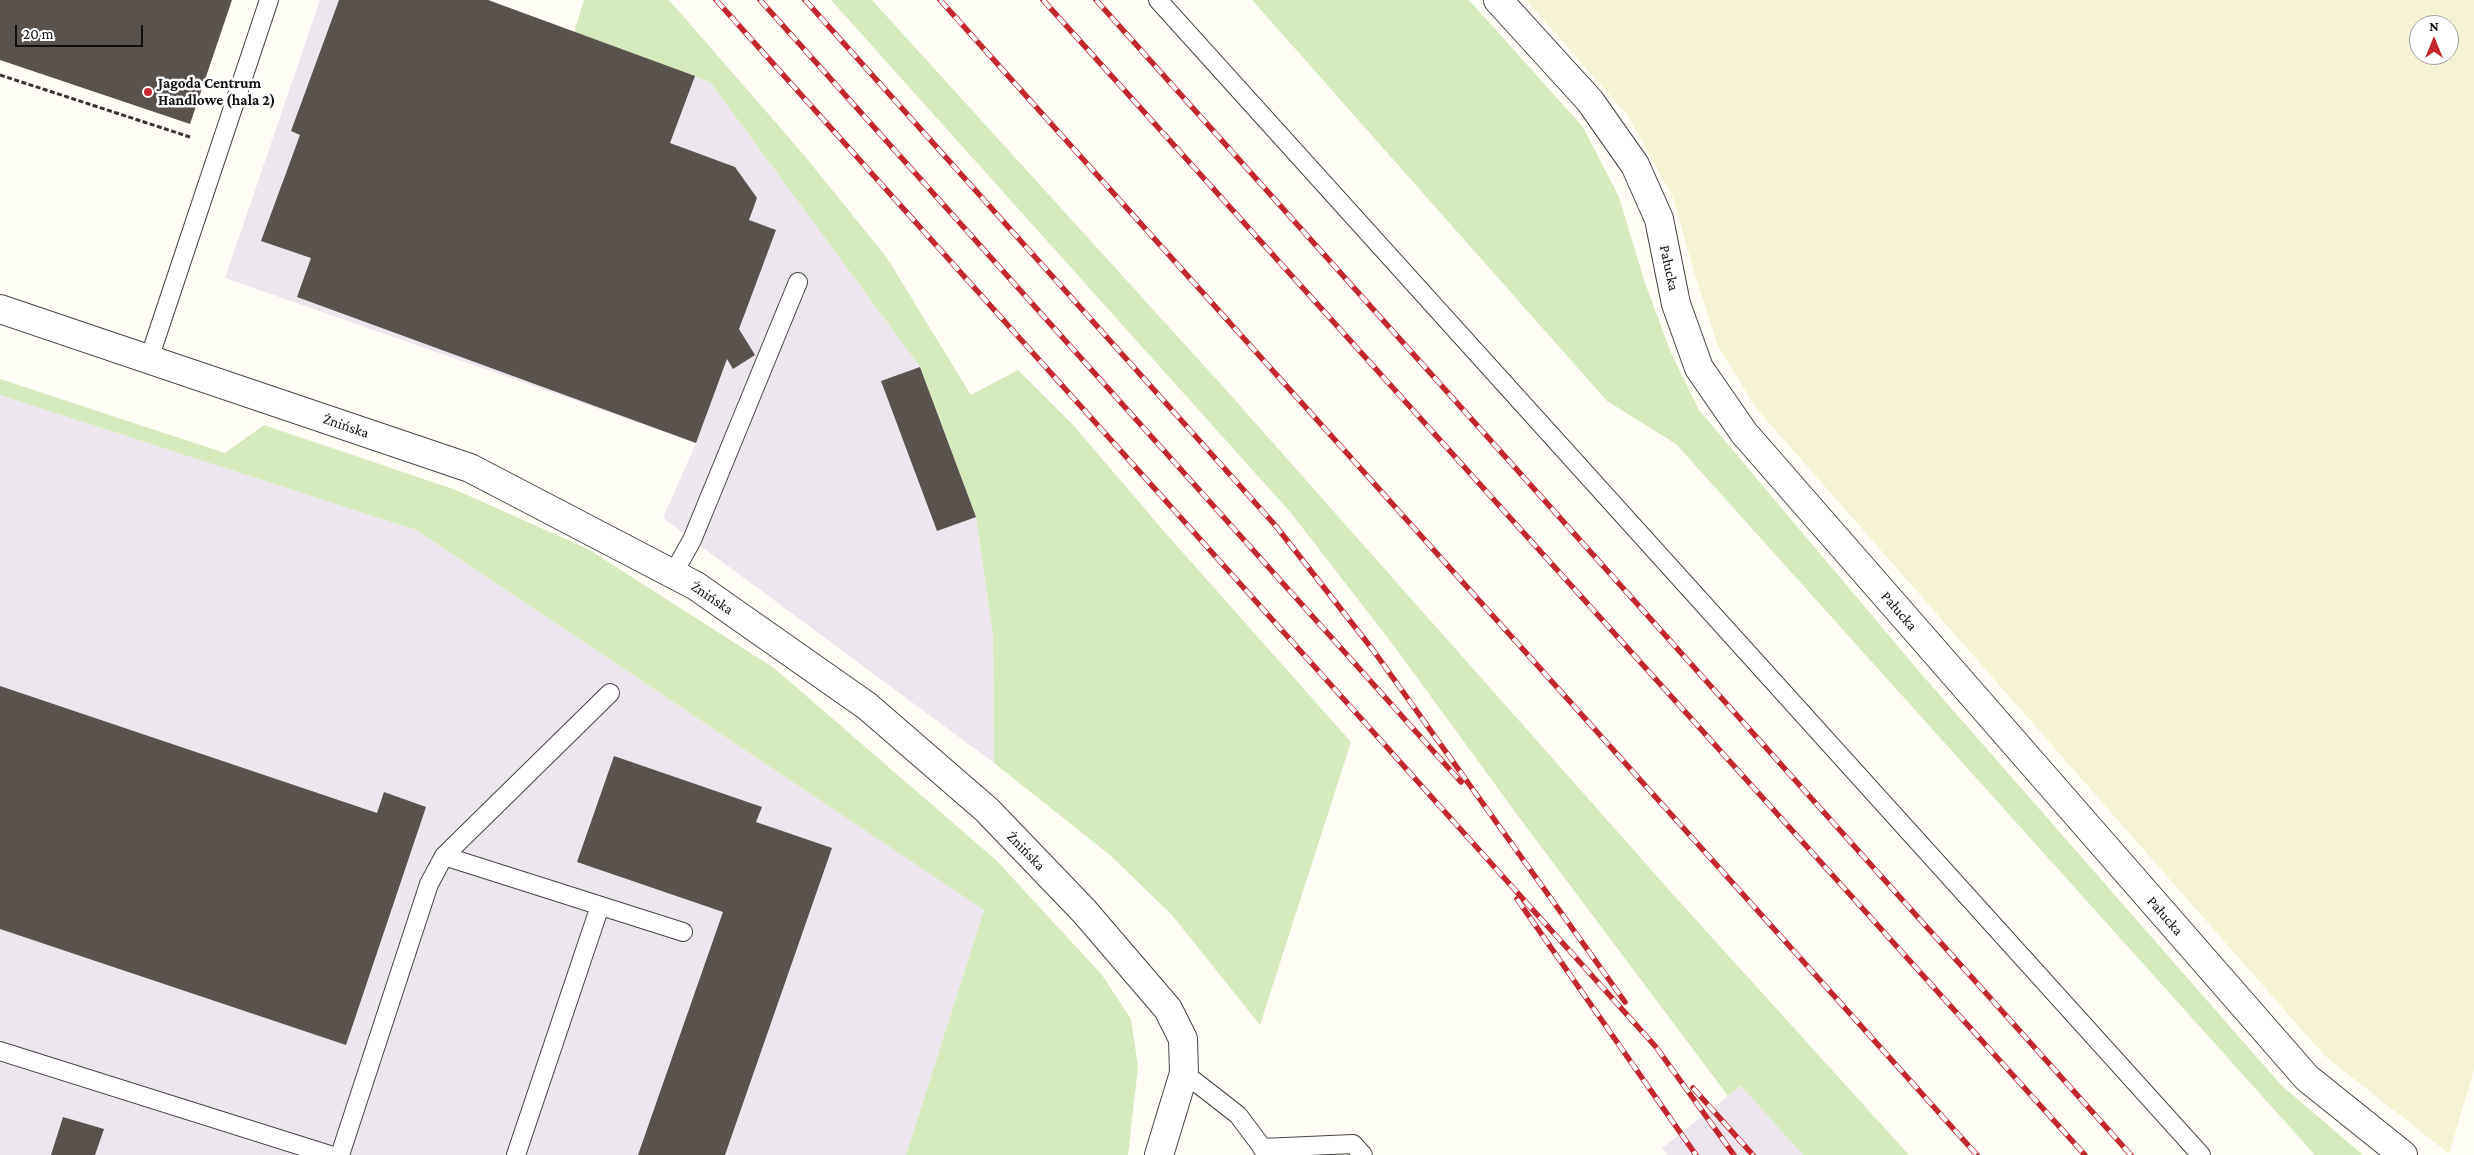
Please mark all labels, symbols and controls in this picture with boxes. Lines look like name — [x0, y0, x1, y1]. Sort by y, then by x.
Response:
scale bar — [18, 15, 145, 47]
north arrow — [2409, 15, 2459, 65]
text: N — [2429, 18, 2439, 34]
text: 20 m — [23, 26, 54, 42]
place label: Jagoda Centrum Handlowe (hala 2) — [158, 74, 276, 109]
marker: Jagoda Centrum Handlowe (hala 2) — [142, 86, 154, 98]
street label: Pałucka — [1655, 243, 1683, 293]
street label: Żnińska — [320, 410, 372, 442]
street label: Żnińska — [687, 577, 737, 619]
street label: Pałucka — [1877, 588, 1921, 634]
street label: Żnińska — [1003, 828, 1049, 874]
street label: Pałucka — [2143, 893, 2187, 939]

